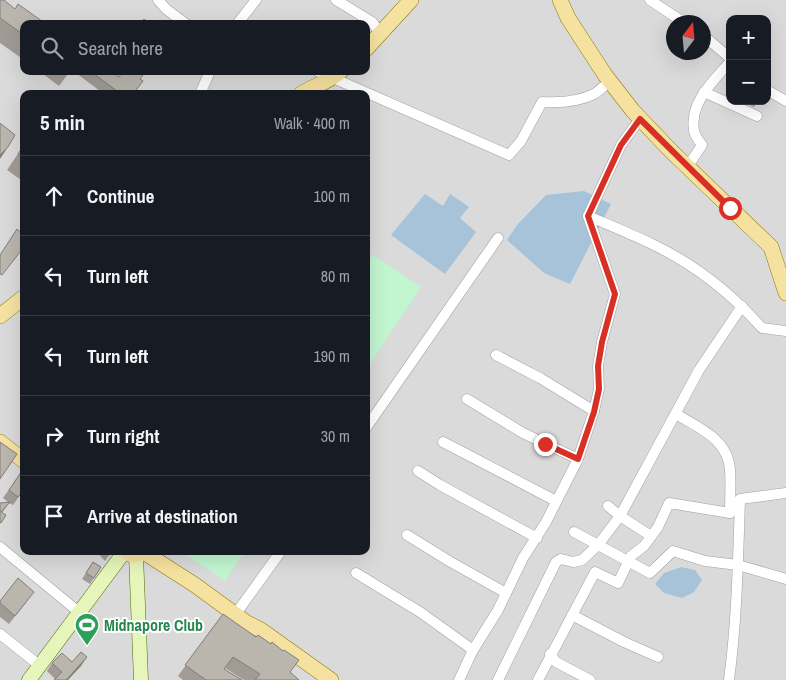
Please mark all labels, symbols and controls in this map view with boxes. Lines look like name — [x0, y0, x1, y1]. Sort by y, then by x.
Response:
north arrow — [666, 15, 711, 60]
map controls — [726, 15, 771, 105]
button: + — [726, 15, 771, 60]
search box — [20, 20, 370, 75]
icon: search — [38, 34, 66, 62]
text: Search here — [78, 35, 163, 61]
button: − — [726, 60, 771, 105]
text: 5 min — [40, 108, 85, 137]
text: Walk · 400 m — [274, 112, 350, 134]
icon: ahead — [40, 182, 68, 210]
text: Continue — [87, 183, 155, 209]
text: 100 m — [314, 185, 350, 207]
route start — [719, 197, 742, 220]
icon: left — [40, 262, 68, 290]
text: Turn left — [87, 263, 148, 289]
text: 80 m — [321, 265, 350, 287]
icon: left — [40, 342, 68, 370]
text: Turn left — [87, 343, 148, 369]
text: 190 m — [314, 345, 350, 367]
icon: right — [40, 422, 68, 450]
text: Turn right — [87, 423, 159, 449]
text: 30 m — [321, 425, 350, 447]
route end — [534, 433, 557, 456]
icon: arrive — [40, 502, 68, 530]
text: Arrive at destination — [87, 503, 238, 529]
sports icon: Midnapore Club — [74, 612, 100, 646]
place label: Midnapore Club — [104, 614, 203, 636]

